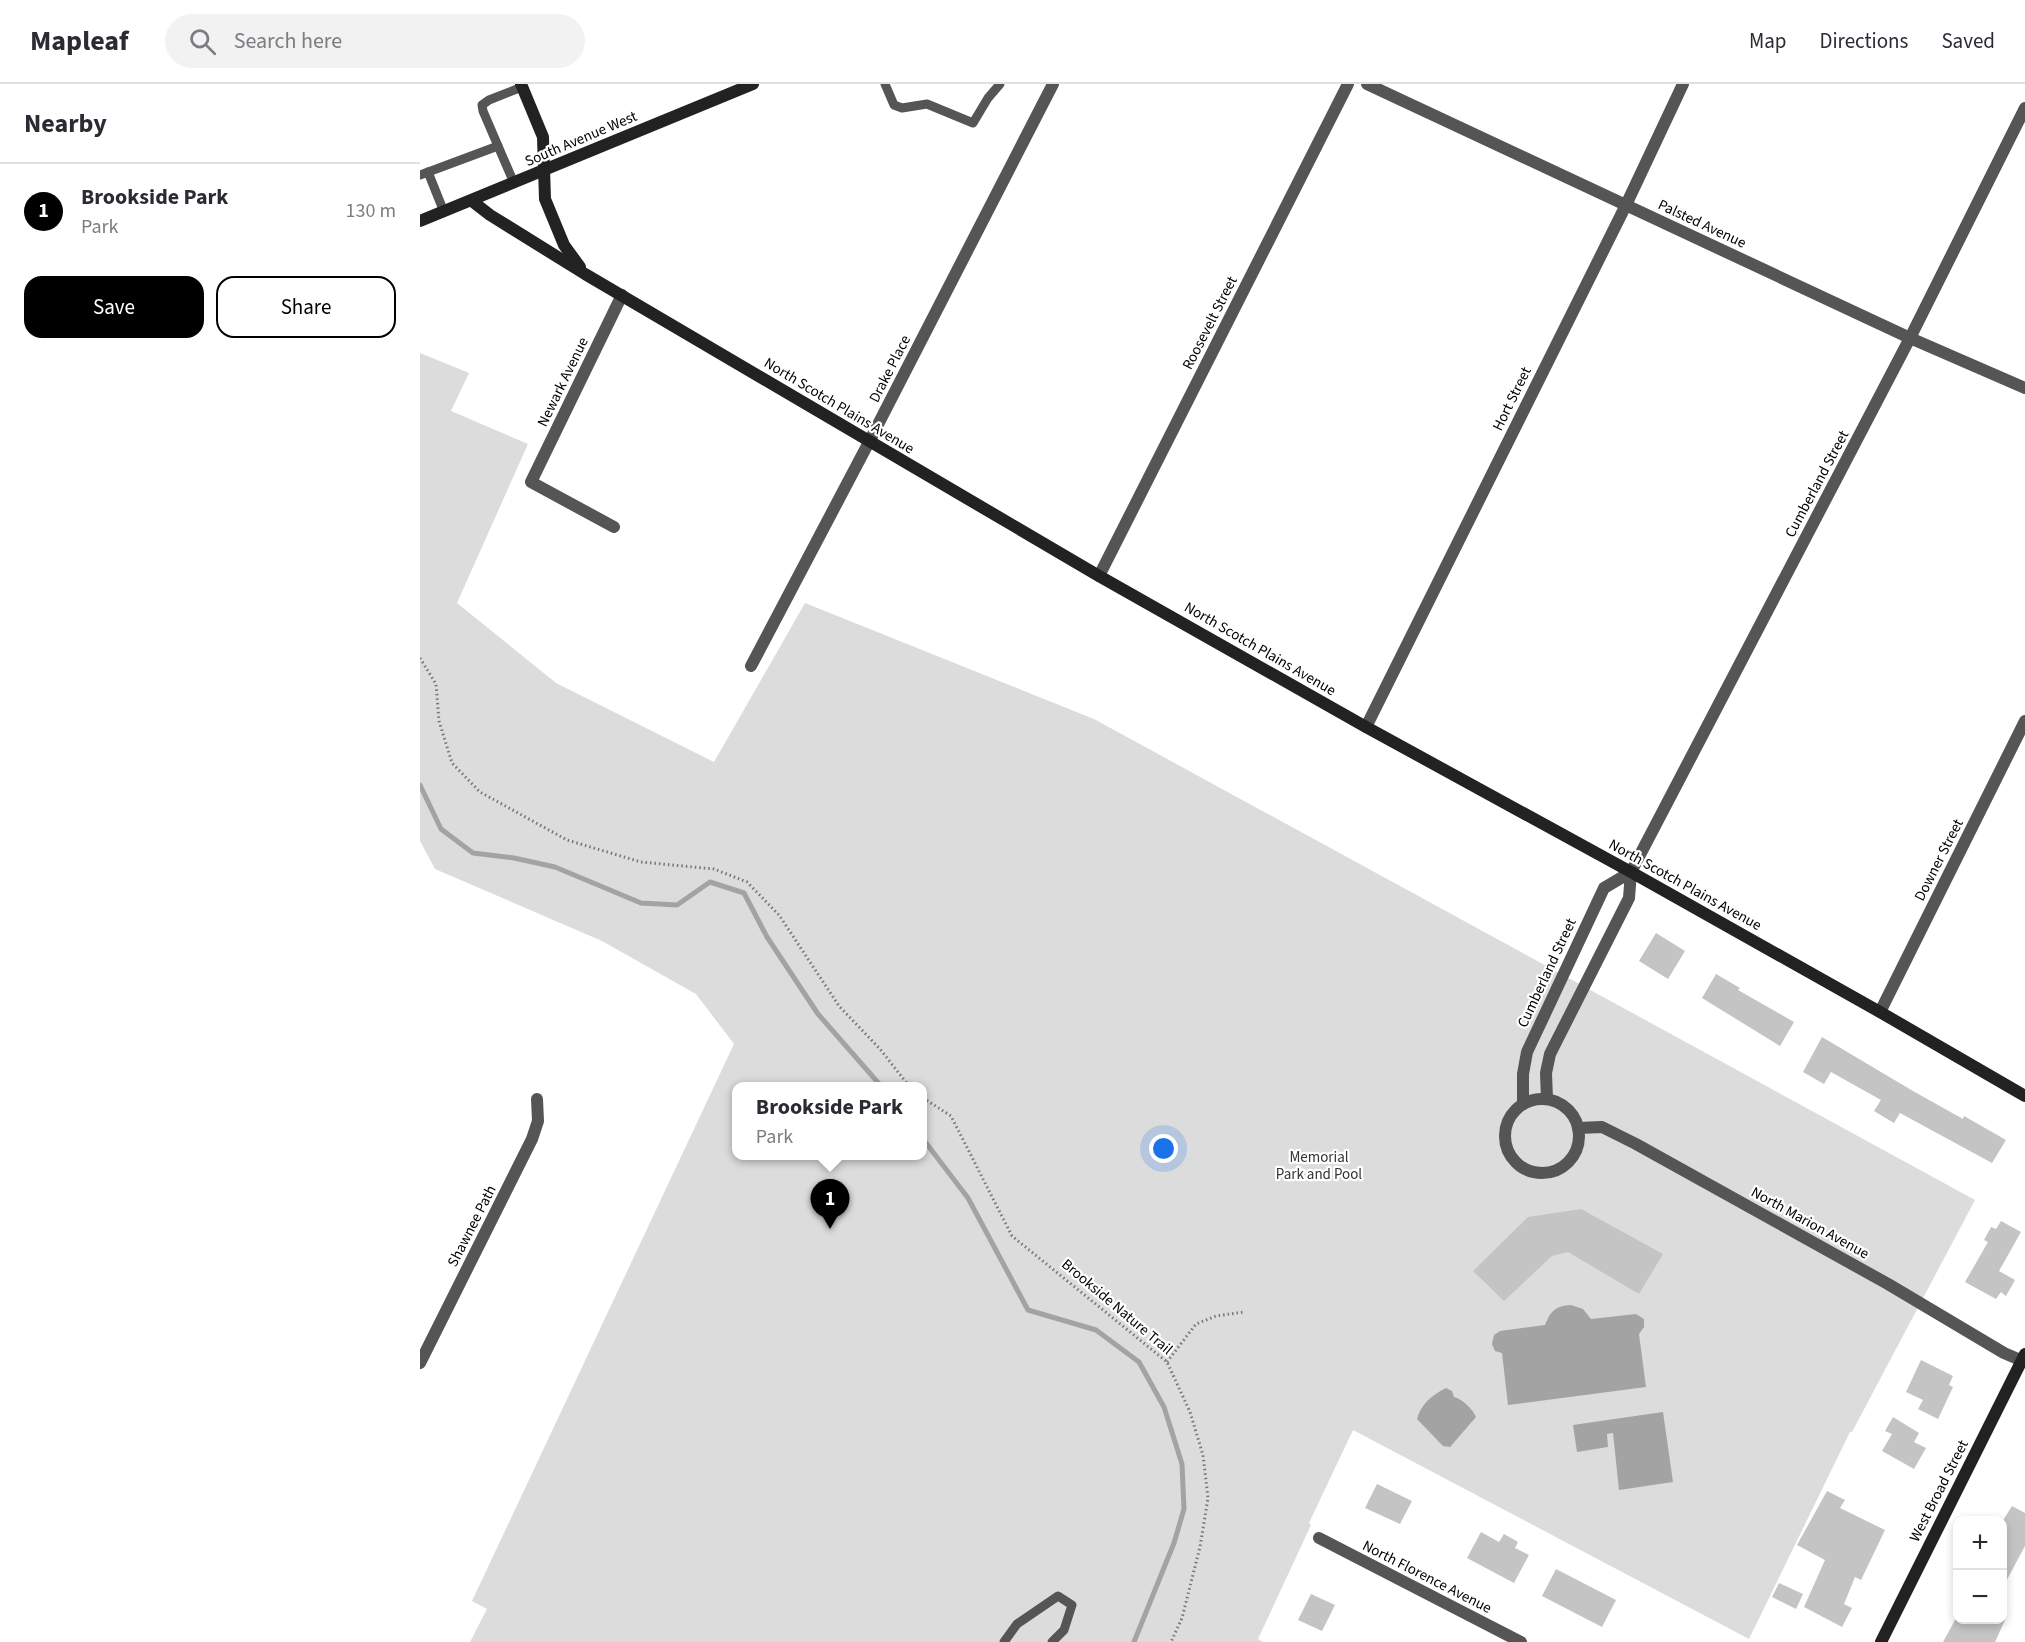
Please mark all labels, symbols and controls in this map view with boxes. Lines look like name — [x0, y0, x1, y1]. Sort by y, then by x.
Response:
search box — [165, 14, 585, 68]
text: Mapleaf — [30, 21, 129, 61]
icon: search — [186, 25, 219, 58]
text: Search here — [234, 25, 342, 57]
text: Map — [1749, 26, 1787, 56]
text: Directions — [1820, 26, 1908, 56]
text: Saved — [1941, 26, 1995, 56]
text: Nearby — [24, 105, 107, 142]
street label: South Avenue West — [522, 106, 640, 172]
text: Brookside Park — [81, 181, 228, 213]
street label: Palsted Avenue — [1654, 194, 1750, 254]
text: 1 — [38, 197, 49, 225]
text: 130 m — [346, 197, 396, 225]
text: Park — [81, 213, 118, 241]
street label: Roosevelt Street — [1177, 273, 1243, 373]
button: Save — [24, 276, 204, 338]
button: Share — [216, 276, 396, 338]
street label: Drake Place — [864, 332, 916, 406]
street label: Newark Avenue — [532, 334, 594, 430]
street label: North Scotch Plains Avenue — [760, 353, 918, 459]
street label: Hort Street — [1487, 363, 1537, 435]
street label: Cumberland Street — [1780, 427, 1854, 541]
street label: North Scotch Plains Avenue — [1180, 597, 1340, 701]
street label: Downer Street — [1909, 815, 1969, 905]
street label: North Scotch Plains Avenue — [1605, 834, 1765, 936]
street label: Cumberland Street — [1512, 915, 1582, 1031]
popup — [732, 1082, 927, 1160]
text: Brookside Park — [756, 1091, 903, 1123]
text: Park — [756, 1123, 793, 1151]
your location — [1149, 1134, 1178, 1163]
park label: Memorial Park and Pool — [1276, 1147, 1362, 1185]
pin: 1 — [810, 1180, 850, 1229]
street label: Shawnee Path — [442, 1182, 502, 1270]
street label: North Marion Avenue — [1747, 1182, 1873, 1264]
street label: Brookside Nature Trail — [1057, 1254, 1177, 1360]
street label: West Broad Street — [1904, 1437, 1974, 1545]
map controls — [1953, 1516, 2007, 1624]
button: + — [1953, 1516, 2007, 1570]
street label: North Florence Avenue — [1359, 1535, 1495, 1619]
button: − — [1953, 1570, 2007, 1624]

